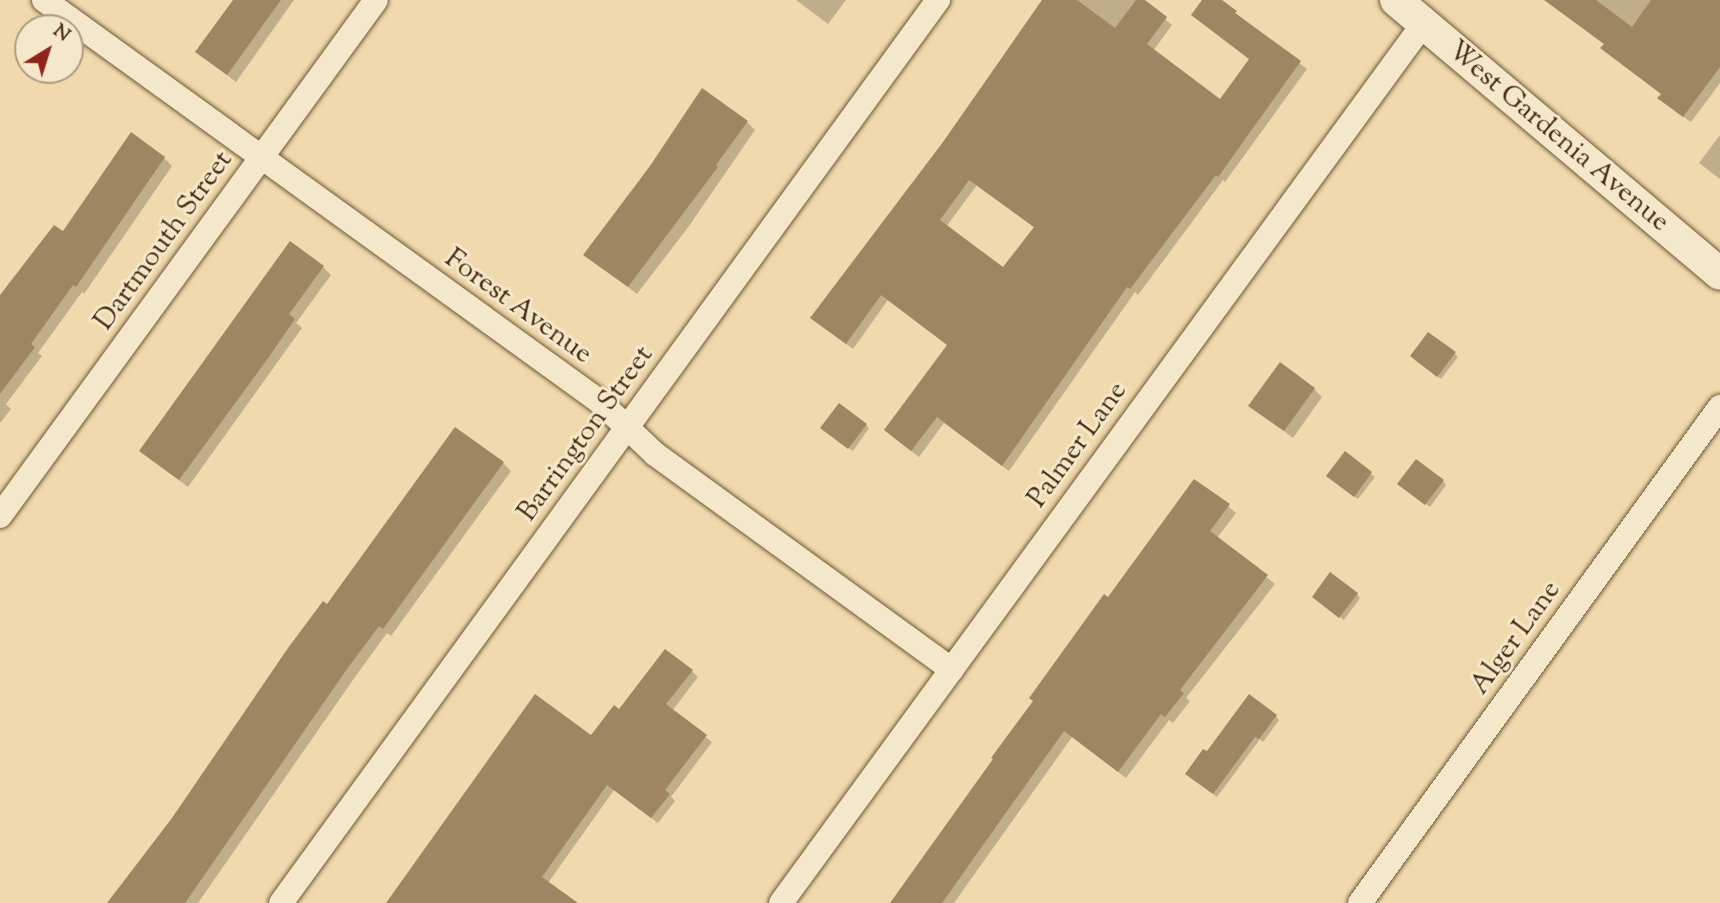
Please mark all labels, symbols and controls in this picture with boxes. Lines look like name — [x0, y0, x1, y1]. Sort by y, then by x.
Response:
north arrow — [14, 14, 84, 84]
text: N — [47, 18, 75, 49]
street label: West Gardenia Avenue — [1440, 34, 1676, 240]
street label: Dartmouth Street — [88, 145, 240, 337]
street label: Forest Avenue — [438, 242, 598, 372]
street label: Barrington Street — [511, 340, 661, 528]
street label: Palmer Lane — [1021, 375, 1135, 515]
street label: Alger Lane — [1463, 575, 1569, 701]

